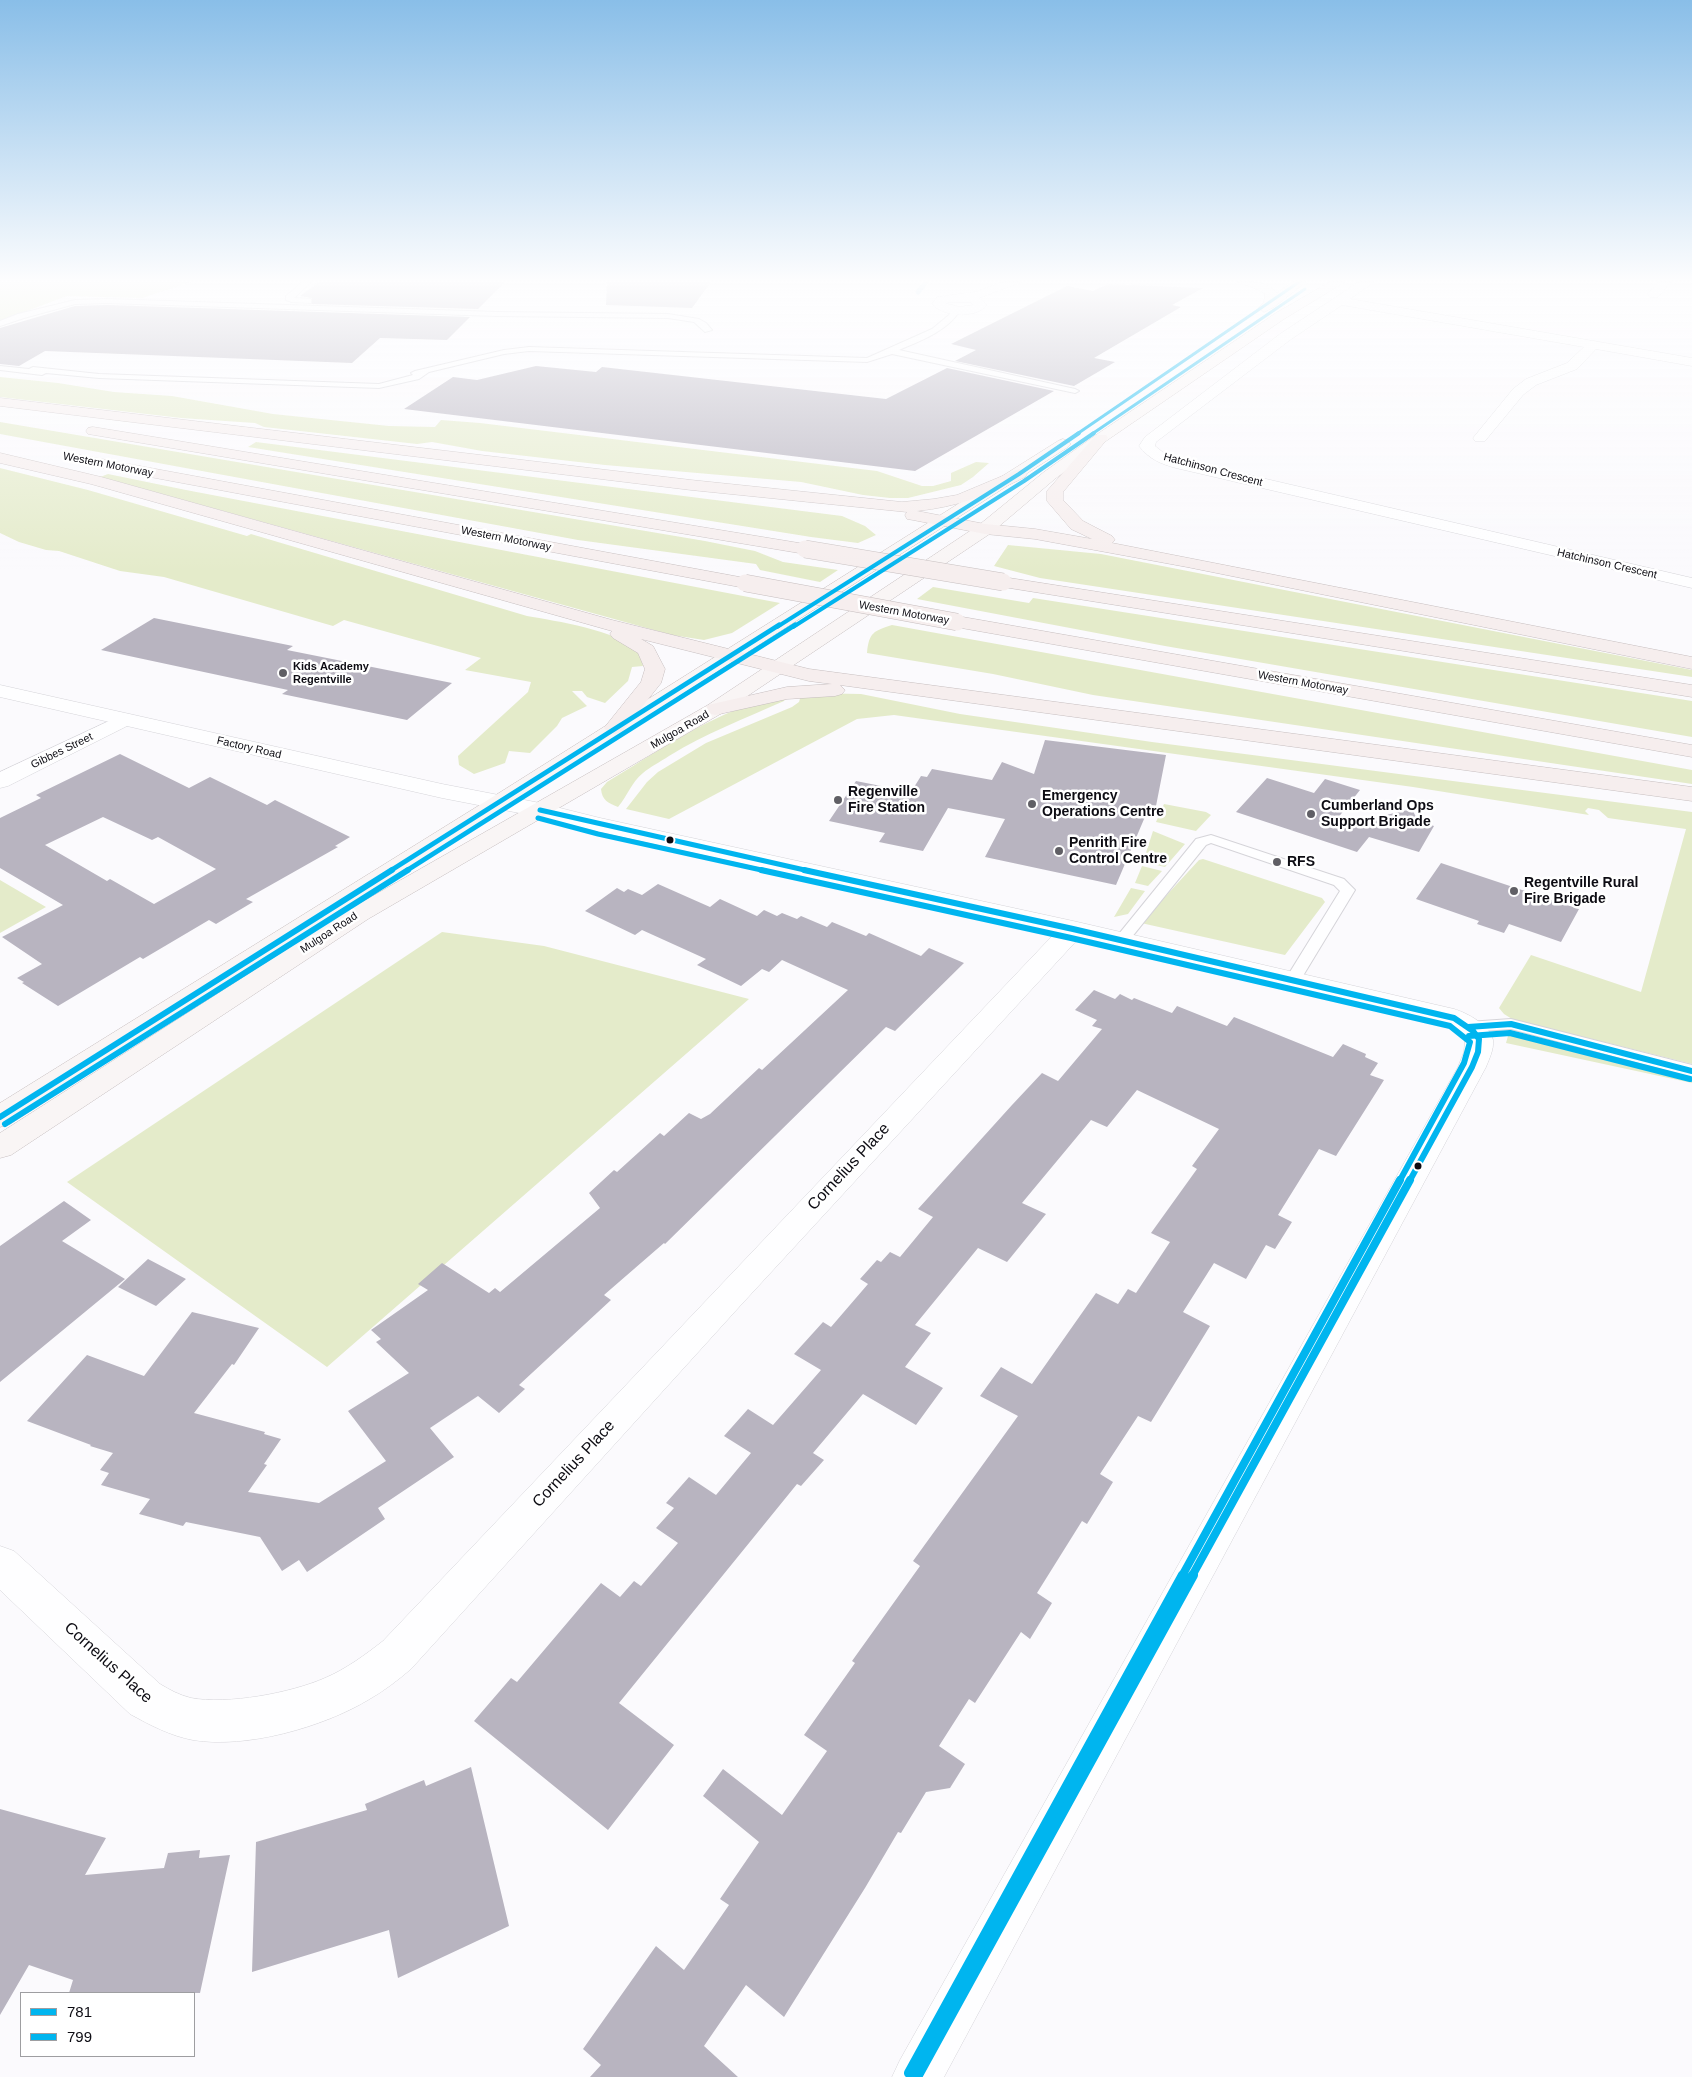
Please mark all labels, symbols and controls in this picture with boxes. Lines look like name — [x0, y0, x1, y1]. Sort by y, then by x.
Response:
street label: Western Motorway — [62, 450, 154, 480]
street label: Hatchinson Crescent — [1162, 450, 1264, 490]
street label: Western Motorway — [460, 524, 552, 554]
street label: Hatchinson Crescent — [1556, 546, 1658, 582]
street label: Western Motorway — [858, 599, 950, 627]
place label: Kids Academy Regentville — [293, 660, 369, 686]
marker: Kids Academy Regentville — [277, 667, 289, 679]
street label: Western Motorway — [1257, 669, 1349, 697]
street label: Mulgoa Road — [648, 708, 712, 752]
street label: Gibbes Street — [29, 730, 95, 772]
street label: Factory Road — [215, 734, 283, 762]
place label: Regenville Fire Station — [848, 784, 925, 816]
place label: Emergency Operations Centre — [1042, 788, 1164, 820]
marker: Regenville Fire Station — [832, 794, 844, 806]
marker: Emergency Operations Centre — [1026, 798, 1038, 810]
place label: Cumberland Ops Support Brigade — [1321, 798, 1434, 830]
marker: Cumberland Ops Support Brigade — [1305, 808, 1317, 820]
unlabelled marker — [665, 835, 675, 845]
place label: Penrith Fire Control Centre — [1069, 835, 1167, 868]
marker: Penrith Fire Control Centre — [1053, 845, 1065, 857]
place label: RFS — [1287, 854, 1315, 870]
marker: RFS — [1271, 856, 1283, 868]
place label: Regentville Rural Fire Brigade — [1524, 875, 1638, 908]
marker: Regentville Rural Fire Brigade — [1508, 885, 1520, 897]
street label: Mulgoa Road — [298, 910, 360, 956]
street label: Cornelius Place — [804, 1119, 894, 1215]
unlabelled marker — [1413, 1161, 1423, 1171]
street label: Cornelius Place — [529, 1416, 619, 1512]
street label: Cornelius Place — [60, 1618, 156, 1708]
legend — [20, 1992, 195, 2057]
text: 781 — [67, 2003, 92, 2020]
text: 799 — [67, 2028, 92, 2045]

